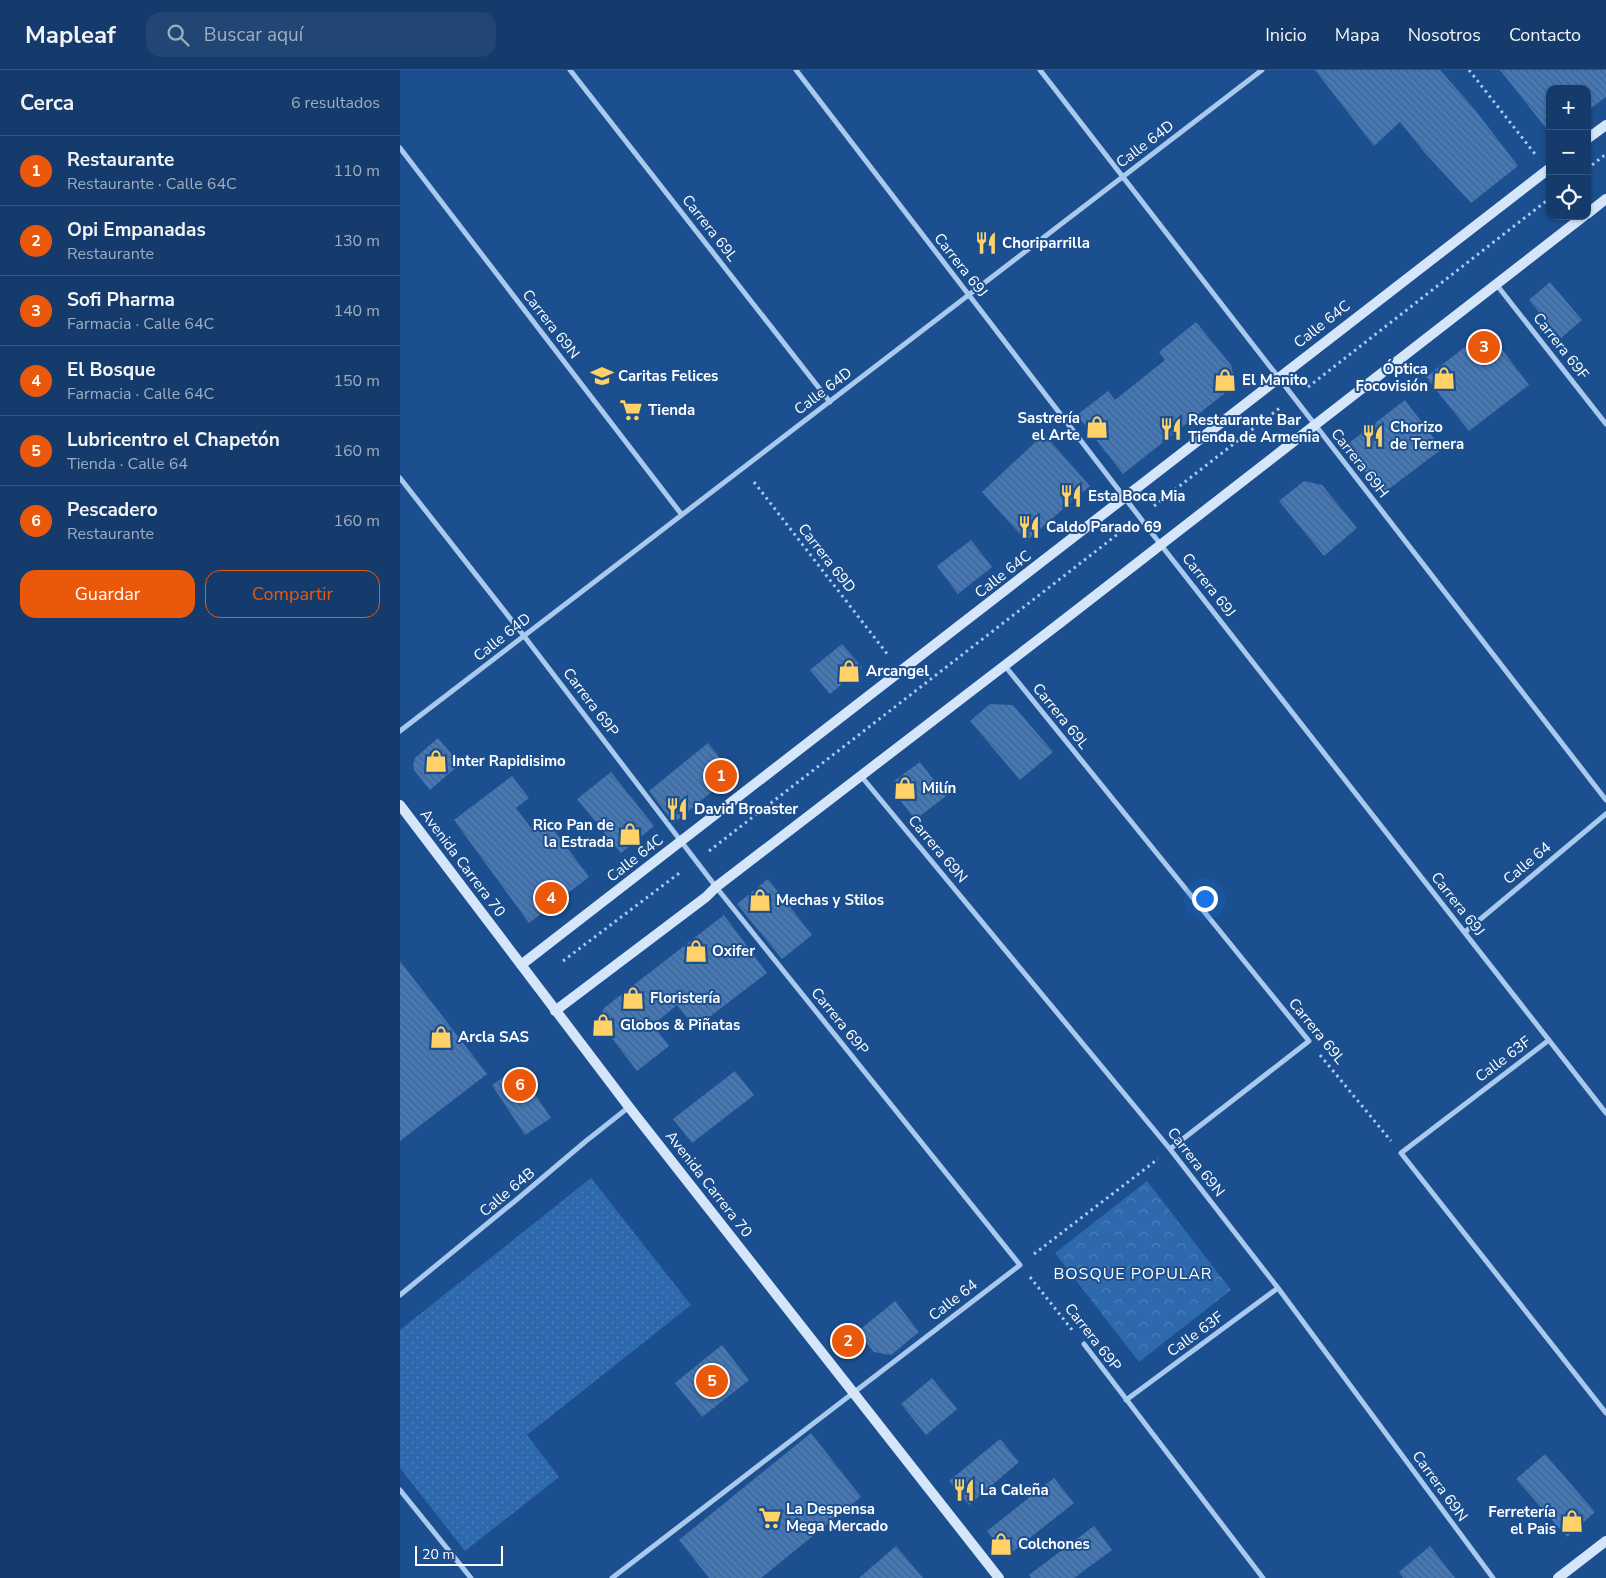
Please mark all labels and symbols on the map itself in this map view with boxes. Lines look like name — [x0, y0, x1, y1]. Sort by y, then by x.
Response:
street label: Calle 64D — [1112, 116, 1178, 172]
street label: Carrera 69L — [678, 190, 742, 266]
street label: Carrera 69J — [930, 229, 992, 301]
restaurant icon: Choriparrilla — [973, 230, 999, 256]
place label: Choriparrilla — [1002, 233, 1090, 253]
street label: Carrera 69N — [518, 285, 584, 363]
street label: Calle 64C — [1290, 296, 1354, 352]
street label: Carrera 69F — [1529, 308, 1593, 384]
pin: 3 — [1468, 328, 1500, 366]
place label: Óptica Focovisión — [1355, 359, 1428, 396]
school or university icon: Caritas Felices — [589, 363, 615, 389]
street label: Calle 64D — [790, 363, 856, 419]
shop icon: Óptica Focovisión — [1431, 365, 1457, 391]
place label: Caritas Felices — [618, 366, 718, 386]
shop icon: El Manito — [1212, 367, 1238, 393]
place label: El Manito — [1242, 370, 1308, 390]
supermarket icon: Tienda — [618, 397, 644, 423]
place label: Tienda — [648, 400, 695, 420]
place label: Sastrería el Arte — [1018, 408, 1080, 445]
place label: Restaurante Bar Tienda de Armenia — [1188, 410, 1320, 447]
shop icon: Sastrería el Arte — [1084, 414, 1110, 440]
restaurant icon: Restaurante Bar Tienda de Armenia — [1158, 416, 1184, 442]
place label: Chorizo de Ternera — [1390, 417, 1464, 454]
restaurant icon: Chorizo de Ternera — [1360, 423, 1386, 449]
street label: Carrera 69H — [1327, 424, 1393, 502]
restaurant icon: Esta Boca Mia — [1058, 483, 1084, 509]
place label: Esta Boca Mia — [1088, 486, 1185, 506]
restaurant icon: Caldo Parado 69 — [1016, 514, 1042, 540]
place label: Caldo Parado 69 — [1046, 517, 1162, 537]
street label: Carrera 69D — [794, 519, 860, 597]
street label: Calle 64C — [971, 546, 1035, 602]
street label: Carrera 69J — [1178, 549, 1240, 621]
street label: Calle 64D — [469, 608, 535, 666]
shop icon: Arcangel — [836, 658, 862, 684]
place label: Arcangel — [866, 661, 929, 681]
street label: Carrera 69P — [559, 664, 624, 741]
street label: Carrera 69L — [1028, 679, 1094, 753]
shop icon: Inter Rapidisimo — [423, 748, 449, 774]
place label: Inter Rapidisimo — [452, 751, 566, 771]
pin: 1 — [705, 757, 737, 795]
shop icon: Milín — [892, 775, 918, 801]
place label: Milín — [922, 778, 956, 798]
restaurant icon: David Broaster — [664, 796, 690, 822]
place label: David Broaster — [694, 799, 798, 819]
street label: Avenida Carrera 70 — [416, 805, 510, 921]
street label: Carrera 69N — [904, 811, 972, 887]
place label: Rico Pan de la Estrada — [533, 815, 614, 852]
shop icon: Rico Pan de la Estrada — [617, 821, 643, 847]
street label: Calle 64C — [603, 830, 667, 886]
street label: Calle 64 — [1499, 837, 1555, 889]
street label: Carrera 69J — [1427, 868, 1489, 940]
pin: 4 — [535, 879, 567, 917]
your location — [1192, 886, 1218, 912]
shop icon: Mechas y Stilos — [747, 887, 773, 913]
place label: Mechas y Stilos — [776, 890, 884, 910]
shop icon: Oxifer — [683, 938, 709, 964]
place label: Oxifer — [712, 941, 755, 961]
street label: Carrera 69P — [807, 983, 874, 1059]
shop icon: Floristería — [620, 985, 646, 1011]
place label: Floristería — [650, 988, 720, 1008]
street label: Carrera 69L — [1284, 994, 1350, 1068]
shop icon: Globos & Piñatas — [590, 1012, 616, 1038]
place label: Globos & Piñatas — [620, 1015, 740, 1035]
shop icon: Arcla SAS — [428, 1024, 454, 1050]
place label: Arcla SAS — [458, 1027, 529, 1047]
street label: Calle 63F — [1471, 1032, 1535, 1086]
pin: 6 — [504, 1066, 536, 1104]
street label: Carrera 69N — [1163, 1123, 1229, 1201]
street label: Avenida Carrera 70 — [661, 1127, 757, 1241]
street label: Calle 64B — [475, 1163, 539, 1221]
district label: BOSQUE POPULAR — [1053, 1263, 1213, 1285]
street label: Calle 64 — [925, 1275, 981, 1325]
street label: Carrera 69P — [1060, 1299, 1126, 1375]
street label: Calle 63F — [1163, 1307, 1227, 1361]
pin: 2 — [832, 1322, 864, 1360]
pin: 5 — [696, 1362, 728, 1400]
street label: Carrera 69N — [1408, 1447, 1472, 1525]
restaurant icon: La Caleña — [951, 1477, 977, 1503]
place label: La Caleña — [980, 1480, 1049, 1500]
place label: La Despensa Mega Mercado — [786, 1499, 889, 1536]
place label: Ferretería el Pais — [1488, 1502, 1556, 1539]
supermarket icon: La Despensa Mega Mercado — [757, 1505, 783, 1531]
shop icon: Ferretería el Pais — [1559, 1508, 1585, 1534]
shop icon: Colchones — [988, 1531, 1014, 1557]
place label: Colchones — [1018, 1534, 1090, 1554]
scale bar — [415, 1543, 502, 1566]

